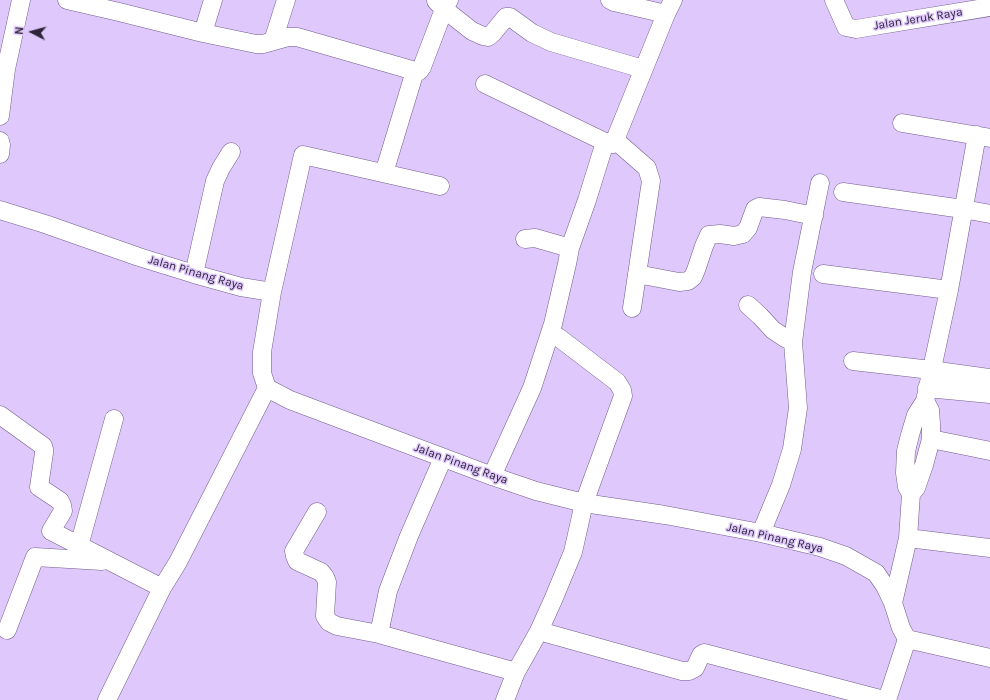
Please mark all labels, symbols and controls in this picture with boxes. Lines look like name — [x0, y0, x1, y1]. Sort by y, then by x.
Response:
street label: Jalan Jeruk Raya — [872, 5, 964, 33]
north arrow — [12, 12, 52, 52]
text: N — [13, 26, 26, 35]
street label: Jalan Pinang Raya — [147, 252, 245, 294]
street label: Jalan Pinang Raya — [412, 440, 510, 488]
street label: Jalan Pinang Raya — [725, 520, 825, 556]

